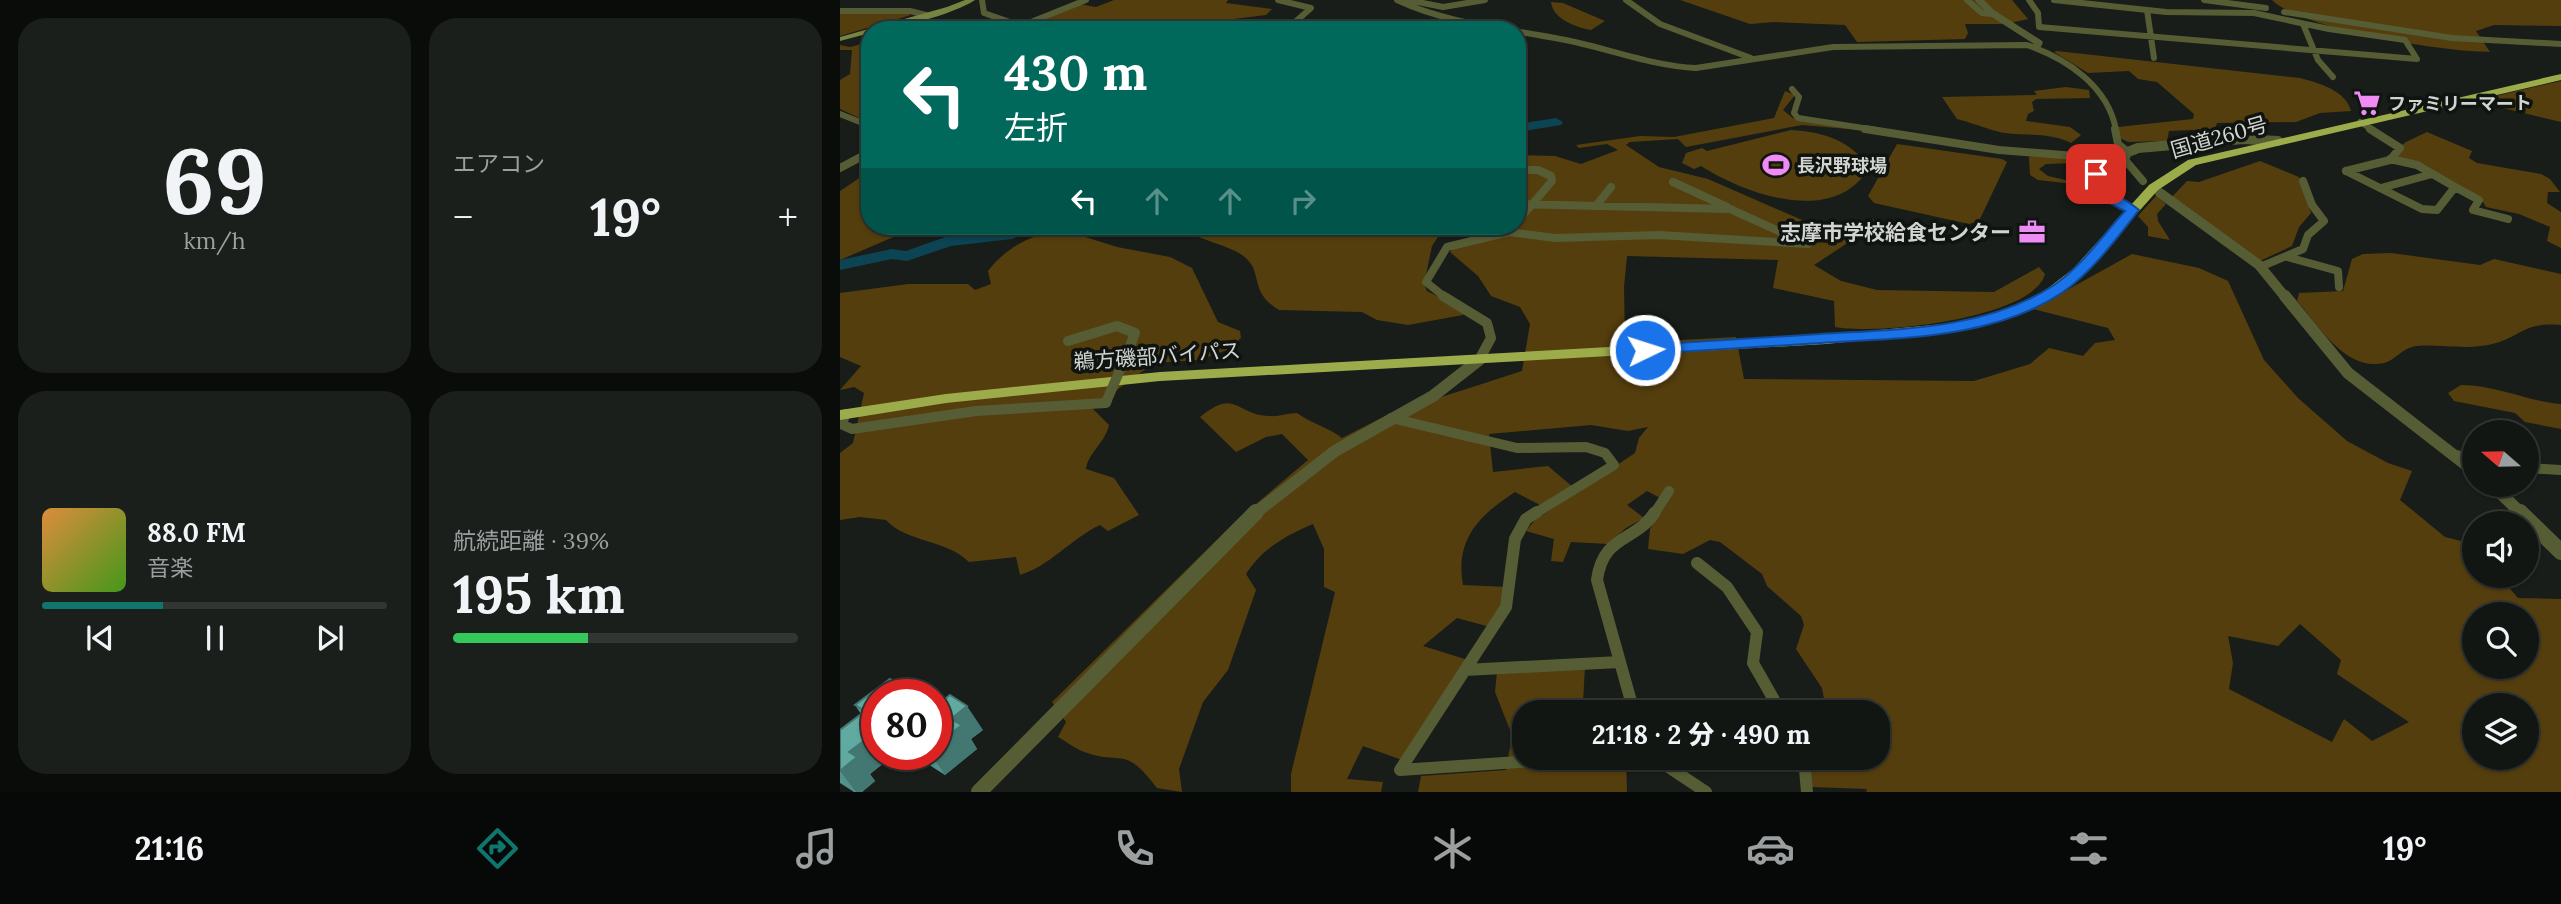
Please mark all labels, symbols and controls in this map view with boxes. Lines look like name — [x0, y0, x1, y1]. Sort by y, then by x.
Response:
text: 430 m — [1004, 41, 1147, 103]
icon: left — [889, 49, 980, 140]
supermarket icon: ファミリーマート — [2352, 88, 2382, 118]
place label: ファミリーマート — [2388, 92, 2532, 115]
text: 左折 — [1004, 107, 1068, 148]
street label: 国道260号 — [2167, 110, 2271, 164]
text: 69 — [162, 122, 267, 239]
pin — [2066, 144, 2126, 204]
text: エアコン — [453, 149, 545, 178]
sports icon: 長沢野球場 — [1761, 150, 1791, 180]
place label: 長沢野球場 — [1797, 154, 1887, 177]
icon: arrive — [2077, 155, 2115, 193]
icon: left — [1065, 182, 1103, 220]
icon: ahead — [1138, 182, 1176, 220]
icon: ahead — [1211, 182, 1249, 220]
icon: right — [1284, 182, 1322, 220]
text: 19° — [590, 184, 661, 250]
text: − — [453, 193, 473, 241]
text: + — [778, 193, 798, 241]
office icon: 志摩市学校給食センター — [2017, 217, 2047, 247]
place label: 志摩市学校給食センター — [1780, 219, 2011, 246]
text: km/h — [183, 226, 246, 255]
position arrow — [1608, 313, 1682, 387]
street label: 鵜方磯部バイパス — [1072, 337, 1242, 375]
north arrow — [2462, 420, 2539, 497]
map controls — [2462, 420, 2539, 770]
button: sound — [2462, 511, 2539, 588]
text: 88.0 FM — [147, 516, 246, 549]
text: 航続距離 · 39% — [453, 526, 609, 555]
text: 音楽 — [147, 553, 193, 582]
text: 195 km — [453, 561, 625, 627]
button: search — [2462, 602, 2539, 679]
icon: previous — [81, 619, 119, 657]
icon: pause — [196, 619, 234, 657]
icon: next — [311, 619, 349, 657]
speed limit sign: 80 — [861, 679, 952, 770]
button: layers — [2462, 693, 2539, 770]
text: 21:18 · 2 分 · 490 m — [1592, 718, 1810, 751]
icon: directions — [473, 824, 522, 873]
icon: music — [792, 824, 841, 873]
icon: phone — [1110, 824, 1159, 873]
icon: climate — [1428, 824, 1477, 873]
icon: car — [1746, 824, 1795, 873]
icon: filters — [2064, 824, 2113, 873]
text: 21:16 — [135, 828, 204, 869]
text: 19° — [2383, 828, 2426, 869]

